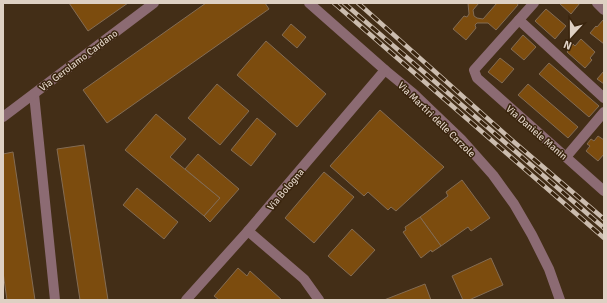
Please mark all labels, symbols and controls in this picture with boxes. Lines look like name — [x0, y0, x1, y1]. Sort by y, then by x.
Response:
north arrow — [551, 16, 591, 56]
street label: Via Gerolamo Cardano — [37, 27, 120, 94]
text: N — [562, 37, 573, 52]
street label: Via Martiri delle Carzole — [395, 80, 478, 160]
street label: Via Daniele Manin — [503, 103, 569, 163]
street label: Via Bologna — [265, 166, 307, 213]

